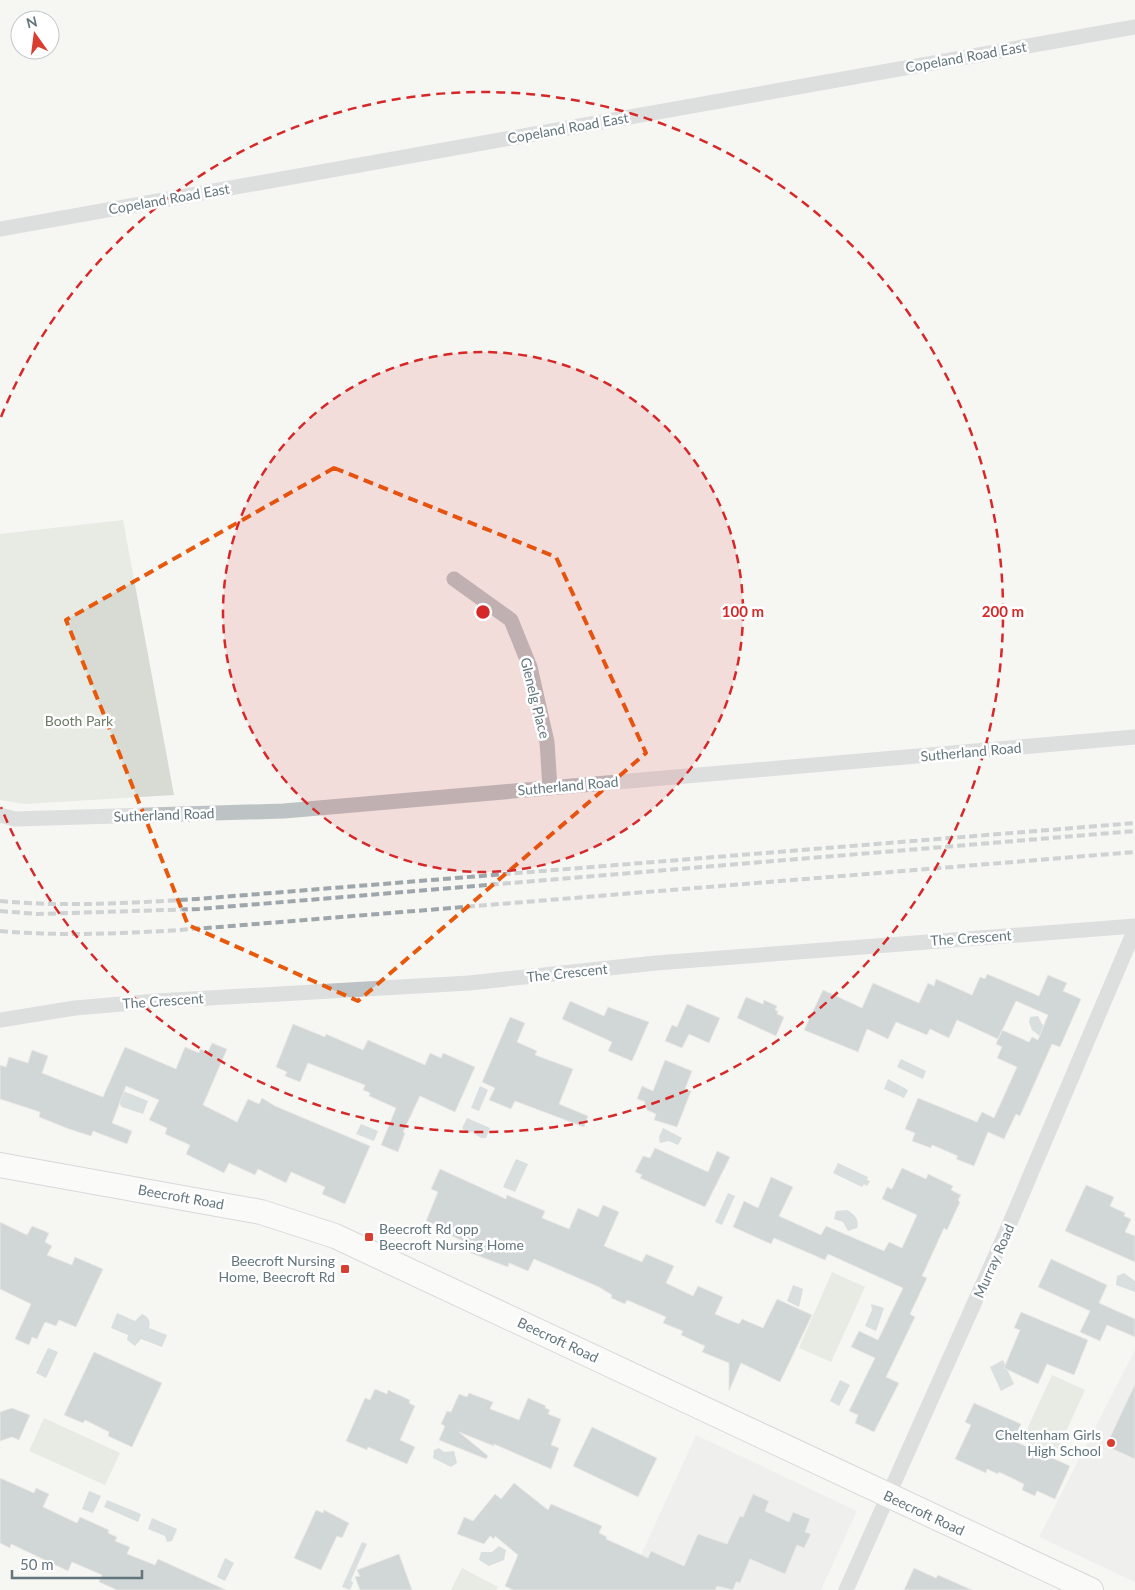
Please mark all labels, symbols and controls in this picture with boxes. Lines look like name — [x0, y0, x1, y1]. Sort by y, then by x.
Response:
north arrow — [10, 10, 60, 60]
text: N — [24, 12, 39, 31]
street label: Copeland Road East — [904, 37, 1028, 76]
street label: Copeland Road East — [506, 108, 630, 147]
street label: Copeland Road East — [107, 179, 231, 218]
text: 100 m — [722, 602, 764, 620]
text: 200 m — [982, 602, 1024, 620]
centre of rings — [474, 603, 492, 621]
street label: Glenelg Place — [517, 656, 554, 740]
park label: Booth Park — [45, 712, 114, 729]
street label: Sutherland Road — [920, 739, 1022, 764]
street label: Sutherland Road — [517, 773, 619, 798]
street label: Sutherland Road — [113, 804, 215, 825]
street label: The Crescent — [930, 926, 1012, 949]
street label: The Crescent — [526, 960, 608, 985]
street label: The Crescent — [122, 989, 204, 1012]
street label: Beecroft Road — [137, 1181, 226, 1212]
place label: Beecroft Rd opp Beecroft Nursing Home — [379, 1220, 524, 1253]
street label: Murray Road — [970, 1221, 1017, 1300]
marker: Beecroft Rd opp Beecroft Nursing Home — [363, 1231, 375, 1243]
place label: Beecroft Nursing Home, Beecroft Rd — [218, 1252, 335, 1285]
marker: Beecroft Nursing Home, Beecroft Rd — [339, 1263, 351, 1275]
street label: Beecroft Road — [515, 1313, 601, 1366]
place label: Cheltenham Girls High School — [995, 1426, 1101, 1459]
marker: Cheltenham Girls High School — [1105, 1437, 1117, 1449]
street label: Beecroft Road — [881, 1486, 967, 1539]
scale bar — [12, 1548, 142, 1580]
text: 50 m — [20, 1555, 54, 1573]

